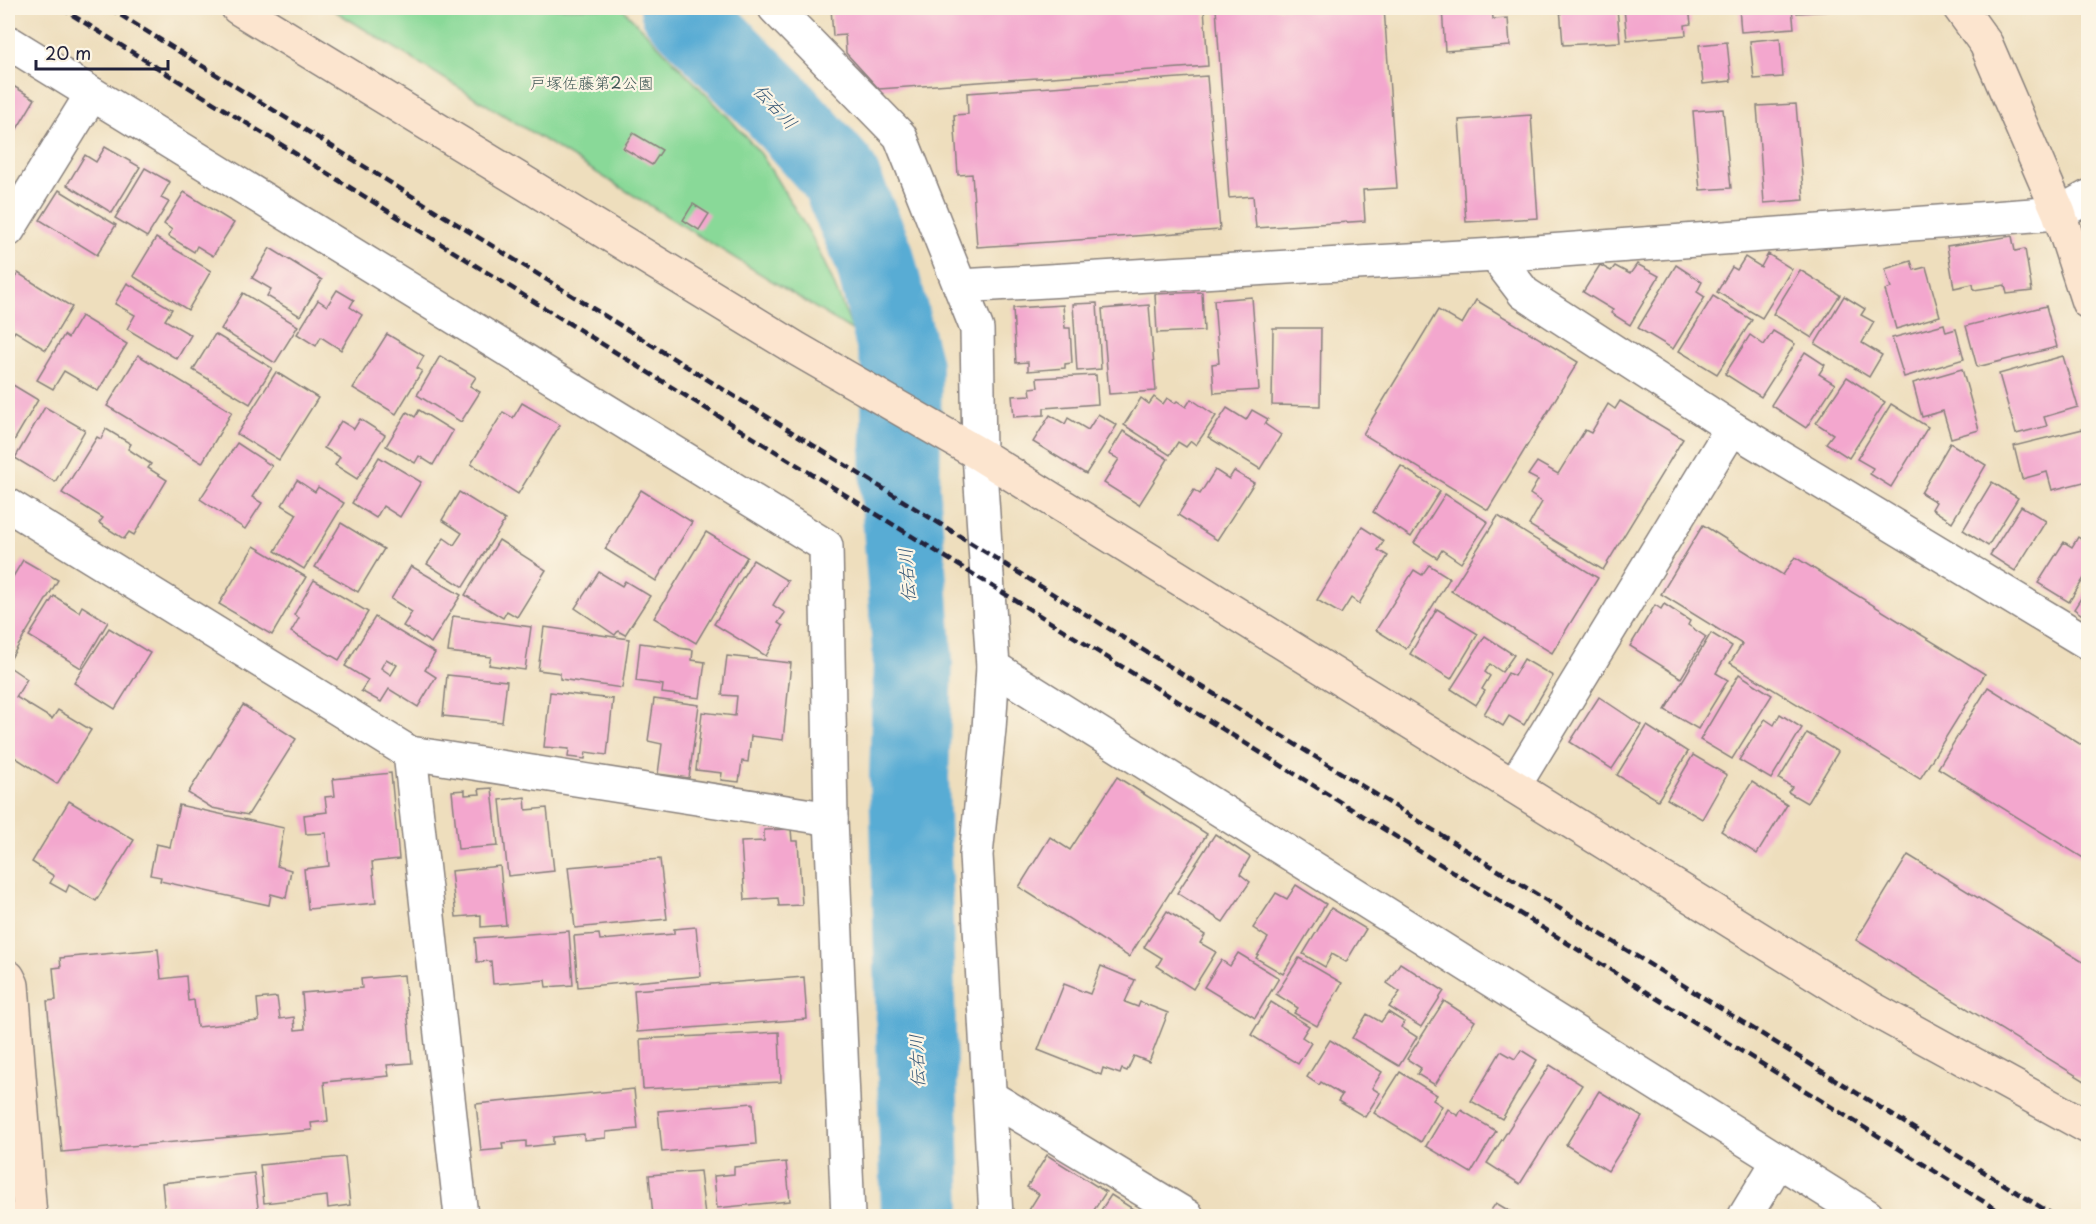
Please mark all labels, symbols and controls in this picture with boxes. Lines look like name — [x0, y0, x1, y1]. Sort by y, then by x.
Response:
scale bar — [36, 33, 168, 71]
text: 20 m — [45, 39, 91, 66]
park label: 戸塚佐藤第2公園 — [530, 70, 654, 94]
water label: 伝右川 — [748, 77, 804, 135]
water label: 伝右川 — [891, 547, 921, 603]
water label: 伝右川 — [902, 1034, 930, 1088]

